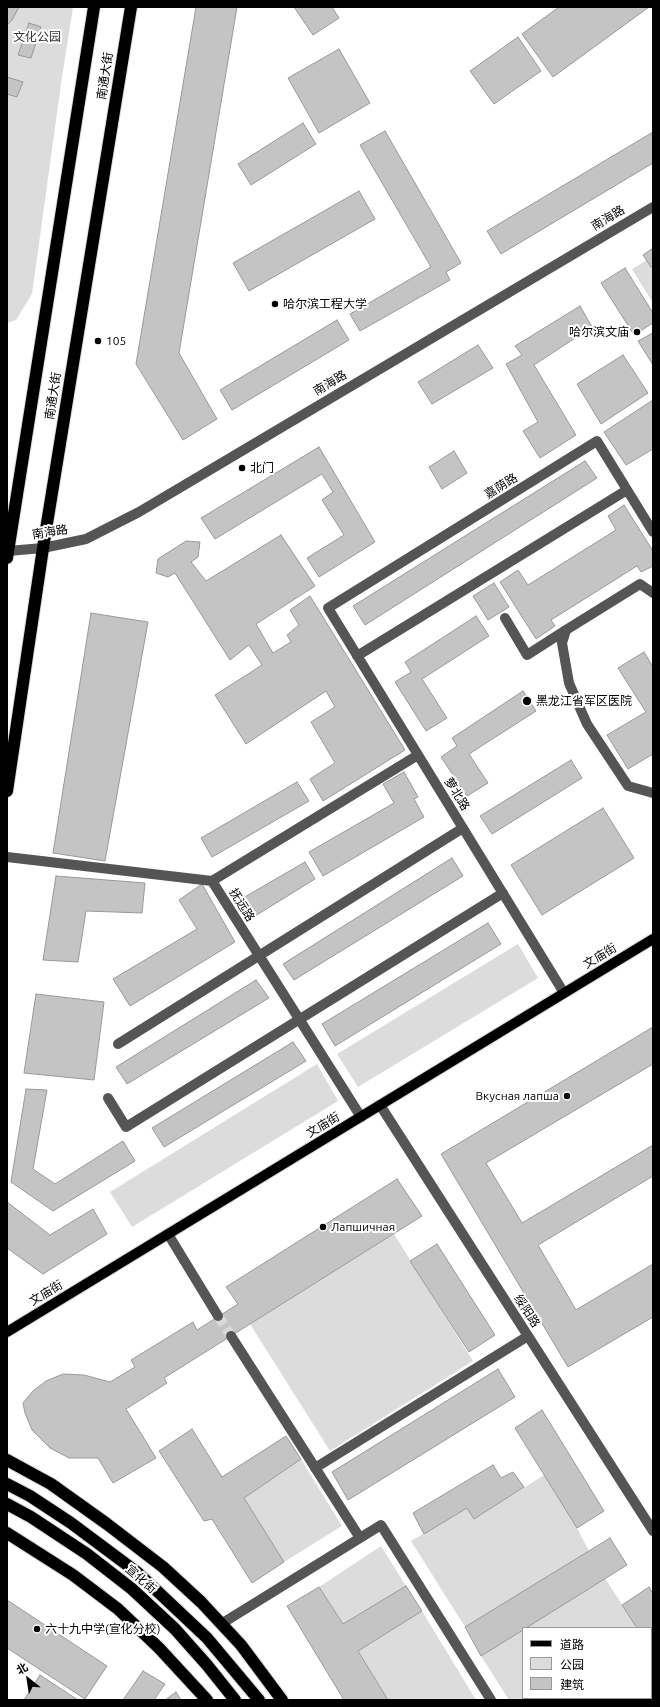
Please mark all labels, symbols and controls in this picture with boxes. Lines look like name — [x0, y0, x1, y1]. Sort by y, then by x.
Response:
park label: 文化公园 — [13, 30, 61, 44]
street label: 南通大街 — [94, 51, 116, 101]
street label: 南海路 — [589, 203, 627, 233]
place label: 哈尔滨工程大学 — [283, 297, 367, 311]
marker: 哈尔滨工程大学 — [270, 299, 280, 309]
place label: 哈尔滨文庙 — [569, 325, 629, 339]
marker: 哈尔滨文庙 — [632, 327, 642, 337]
place label: 105 — [106, 334, 126, 348]
marker: 105 — [93, 336, 103, 346]
street label: 南海路 — [311, 368, 349, 398]
street label: 南通大街 — [42, 371, 64, 421]
place label: 北门 — [250, 461, 274, 475]
marker: 北门 — [237, 463, 247, 473]
street label: 嘉荫路 — [482, 470, 520, 502]
street label: 南海路 — [31, 522, 69, 542]
place label: 黑龙江省军区医院 — [536, 694, 632, 708]
marker: 黑龙江省军区医院 — [521, 695, 533, 707]
street label: 萝北路 — [441, 775, 473, 813]
street label: 抚远路 — [226, 886, 258, 924]
street label: 文庙街 — [581, 941, 619, 971]
place label: Вкусная лапша — [475, 1089, 559, 1103]
marker: Вкусная лапша — [562, 1091, 572, 1101]
street label: 文庙街 — [304, 1110, 342, 1140]
place label: Лапшичная — [331, 1220, 395, 1234]
marker: Лапшичная — [318, 1222, 328, 1232]
street label: 文庙街 — [27, 1278, 65, 1308]
street label: 绥阳路 — [511, 1292, 543, 1330]
street label: 宣化街 — [123, 1562, 159, 1596]
place label: 六十九中学(宣化分校) — [45, 1622, 161, 1636]
marker: 六十九中学(宣化分校) — [32, 1624, 42, 1634]
legend — [522, 1627, 652, 1699]
text: 道路 — [560, 1638, 584, 1651]
text: 公园 — [560, 1658, 584, 1671]
north arrow — [8, 1659, 48, 1699]
text: 北 — [14, 1661, 30, 1677]
text: 建筑 — [560, 1678, 584, 1691]

